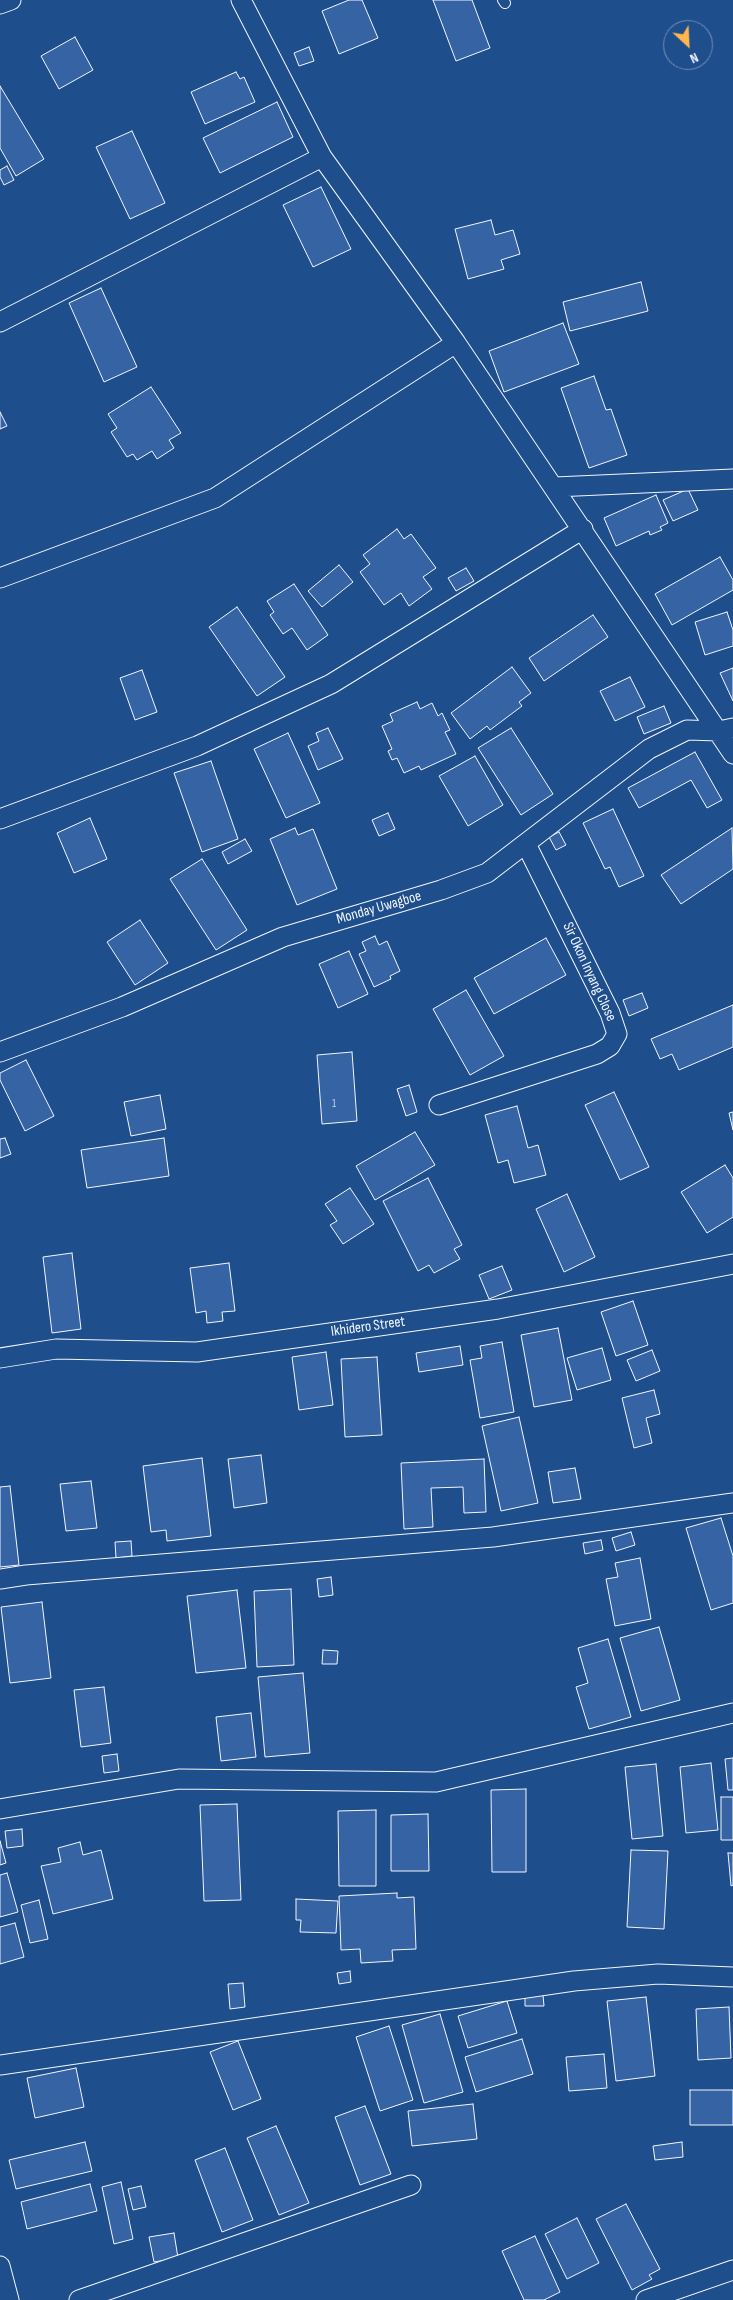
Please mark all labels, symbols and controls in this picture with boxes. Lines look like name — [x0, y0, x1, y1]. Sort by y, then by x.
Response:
north arrow — [663, 20, 713, 70]
text: N — [687, 49, 701, 67]
street label: Monday Uwagboe — [334, 887, 424, 929]
street label: Sir Okon Inyang Close — [558, 920, 620, 1024]
house number: 1 — [332, 1097, 336, 1111]
street label: Ikhidero Street — [330, 1313, 406, 1341]

